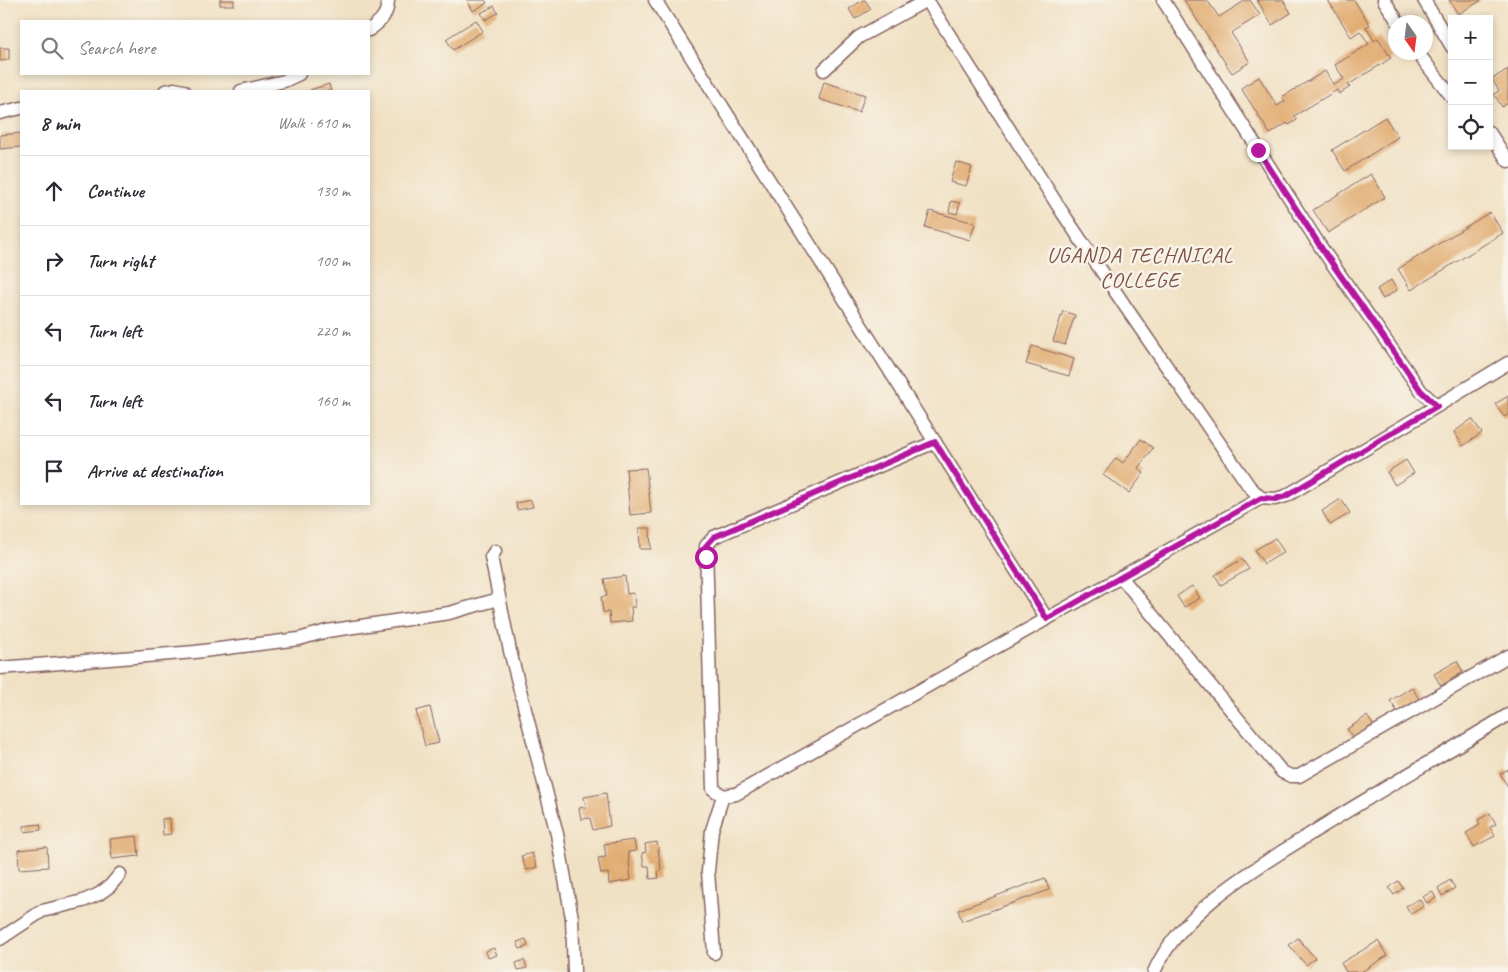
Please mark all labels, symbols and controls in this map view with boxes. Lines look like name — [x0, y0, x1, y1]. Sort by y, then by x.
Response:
north arrow — [1388, 15, 1433, 60]
map controls — [1448, 15, 1493, 150]
button: + — [1448, 15, 1493, 60]
search box — [20, 20, 370, 75]
icon: search — [38, 34, 66, 62]
text: Search here — [78, 36, 155, 60]
button: − — [1448, 60, 1493, 105]
button: locate — [1448, 105, 1493, 150]
text: 8 min — [40, 110, 80, 136]
text: Walk · 610 m — [278, 113, 350, 133]
route end — [1247, 139, 1270, 162]
icon: ahead — [40, 177, 68, 205]
text: Continue — [87, 179, 144, 203]
text: 130 m — [316, 181, 350, 201]
district label: UGANDA TECHNICAL COLLEGE — [1047, 241, 1233, 294]
icon: right — [40, 247, 68, 275]
text: Turn right — [87, 249, 154, 273]
text: 100 m — [316, 251, 350, 271]
icon: left — [40, 317, 68, 345]
text: Turn left — [87, 319, 142, 343]
text: 220 m — [316, 321, 350, 341]
icon: left — [40, 387, 68, 415]
text: Turn left — [87, 389, 142, 413]
text: 160 m — [316, 391, 350, 411]
icon: arrive — [40, 457, 68, 485]
text: Arrive at destination — [87, 459, 223, 483]
route start — [695, 546, 718, 569]

